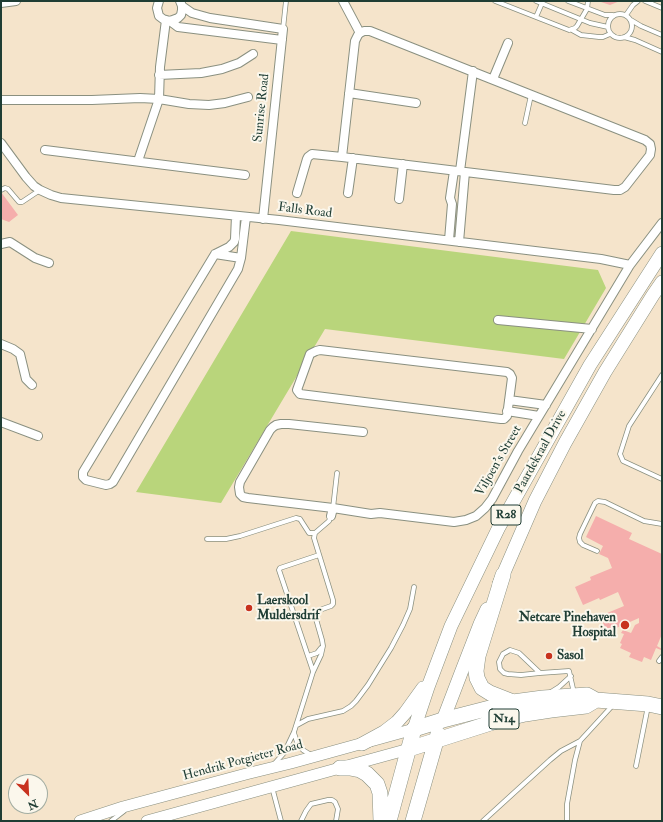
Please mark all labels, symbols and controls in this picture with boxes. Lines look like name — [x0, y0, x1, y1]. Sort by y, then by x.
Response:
street label: Sunrise Road — [251, 73, 273, 143]
street label: Falls Road — [277, 200, 333, 222]
street label: Paardekraal Drive — [512, 408, 570, 496]
street label: Viljoen's Street — [473, 423, 525, 499]
road number: R28 — [491, 505, 521, 525]
place label: Laerskool Muldersdrif — [257, 593, 319, 624]
marker: Laerskool Muldersdrif — [244, 603, 254, 613]
place label: Netcare Pinehaven Hospital — [519, 610, 616, 641]
marker: Netcare Pinehaven Hospital — [619, 619, 631, 631]
place label: Sasol — [557, 648, 584, 664]
marker: Sasol — [544, 651, 554, 661]
road number: N14 — [489, 709, 519, 729]
street label: Hendrik Potgieter Road — [181, 737, 305, 785]
north arrow — [8, 774, 48, 814]
text: N — [26, 797, 40, 812]

